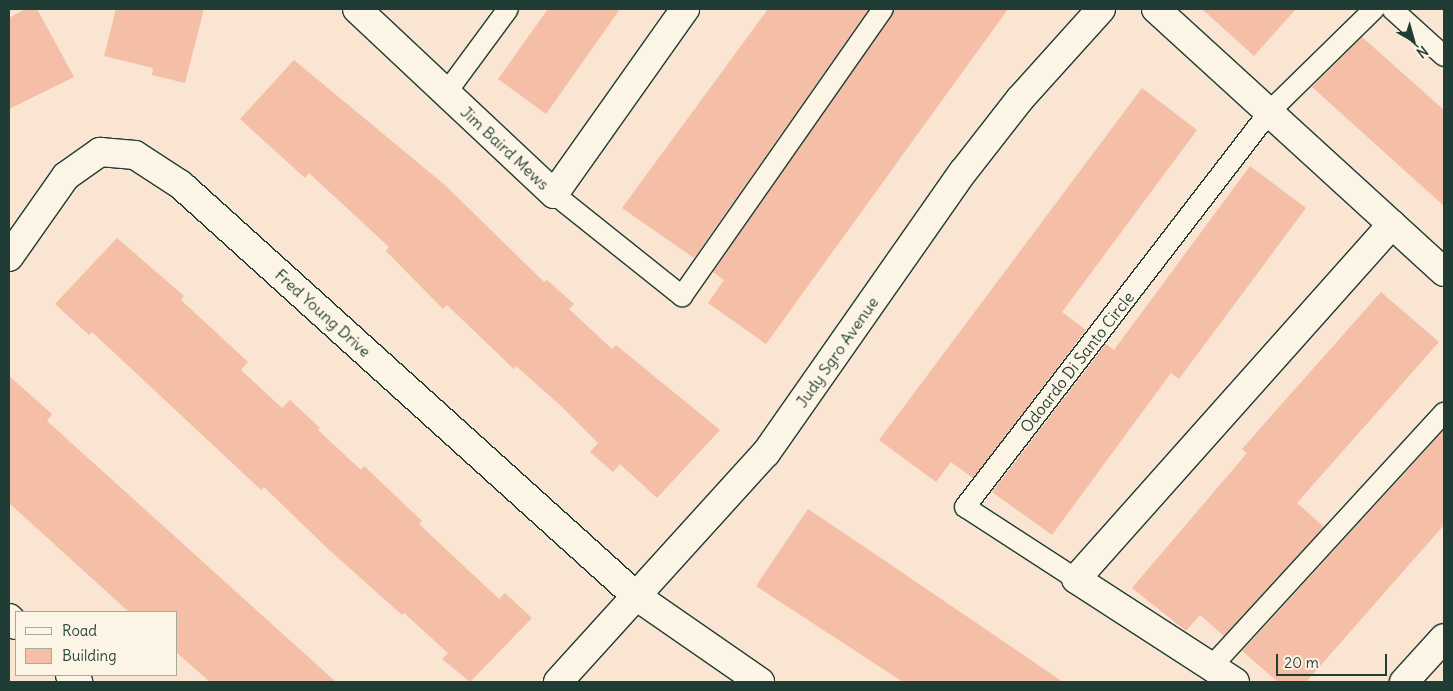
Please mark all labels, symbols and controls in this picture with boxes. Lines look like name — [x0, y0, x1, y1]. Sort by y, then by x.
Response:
north arrow — [1388, 15, 1438, 65]
text: N — [1413, 42, 1432, 62]
street label: Jim Baird Mews — [457, 102, 553, 194]
street label: Fred Young Drive — [271, 265, 375, 361]
street label: Odoardo Di Santo Circle — [1016, 288, 1138, 436]
street label: Judy Sgro Avenue — [792, 293, 882, 411]
legend — [15, 611, 178, 676]
text: Road — [62, 621, 97, 640]
scale bar — [1278, 644, 1389, 676]
text: Building — [62, 646, 117, 665]
text: 20 m — [1284, 653, 1319, 672]

